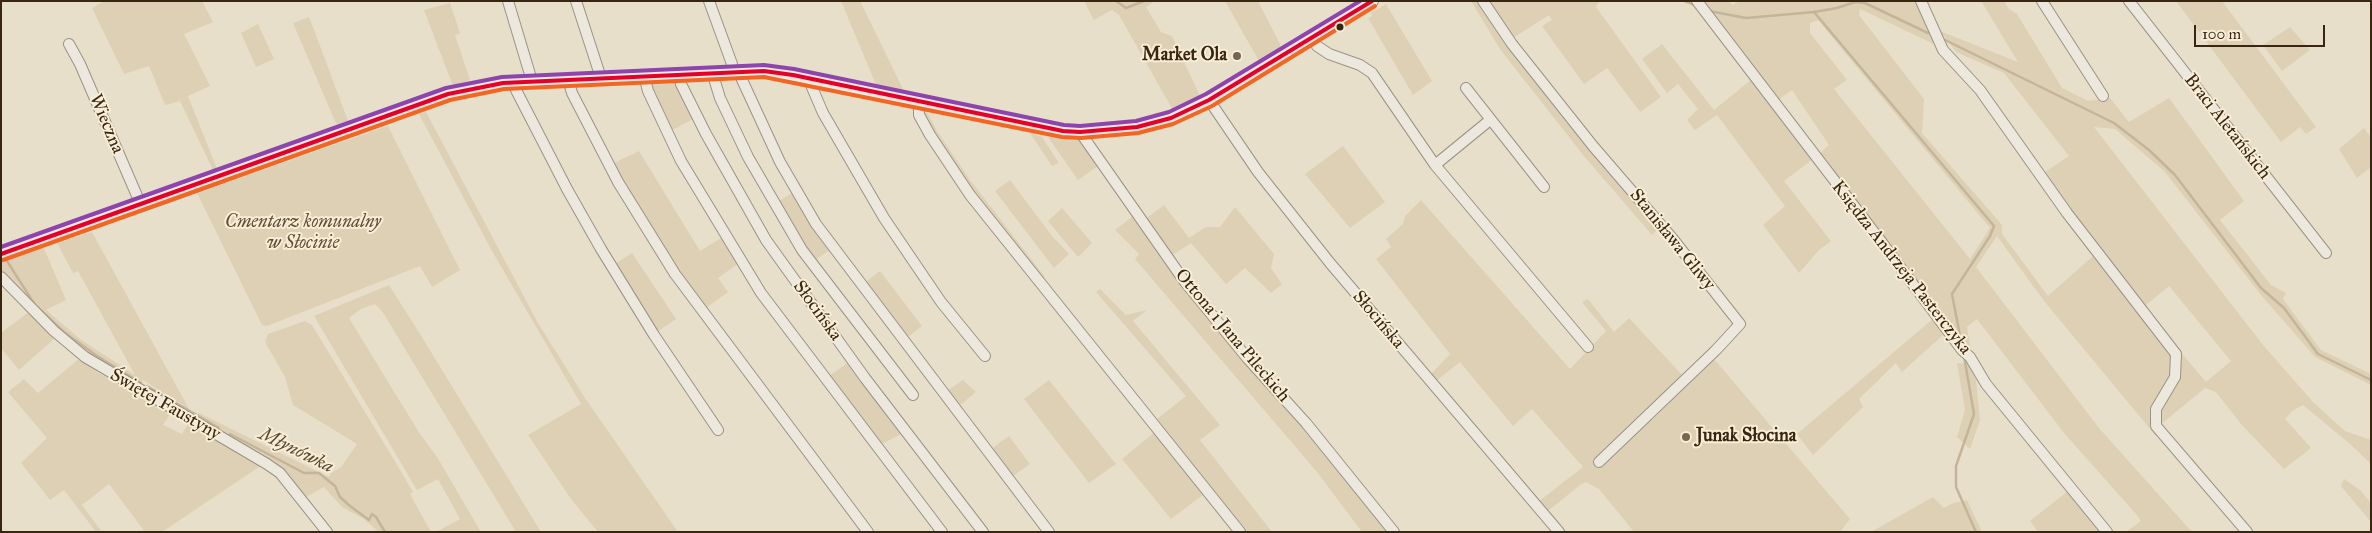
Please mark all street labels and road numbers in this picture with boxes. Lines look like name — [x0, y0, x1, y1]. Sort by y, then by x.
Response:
street label: Braci Aletańskich — [2179, 70, 2275, 184]
street label: Wieczna — [84, 91, 128, 157]
street label: Księdza Andrzeja Pasterczyka — [1826, 177, 1976, 359]
street label: Stanisława Gliwy — [1625, 185, 1719, 295]
street label: Ottona i Jana Pileckich — [1170, 265, 1294, 407]
street label: Słocińska — [788, 277, 846, 345]
street label: Słocińska — [1348, 287, 1408, 353]
street label: Świętej Faustyny — [106, 365, 224, 445]

